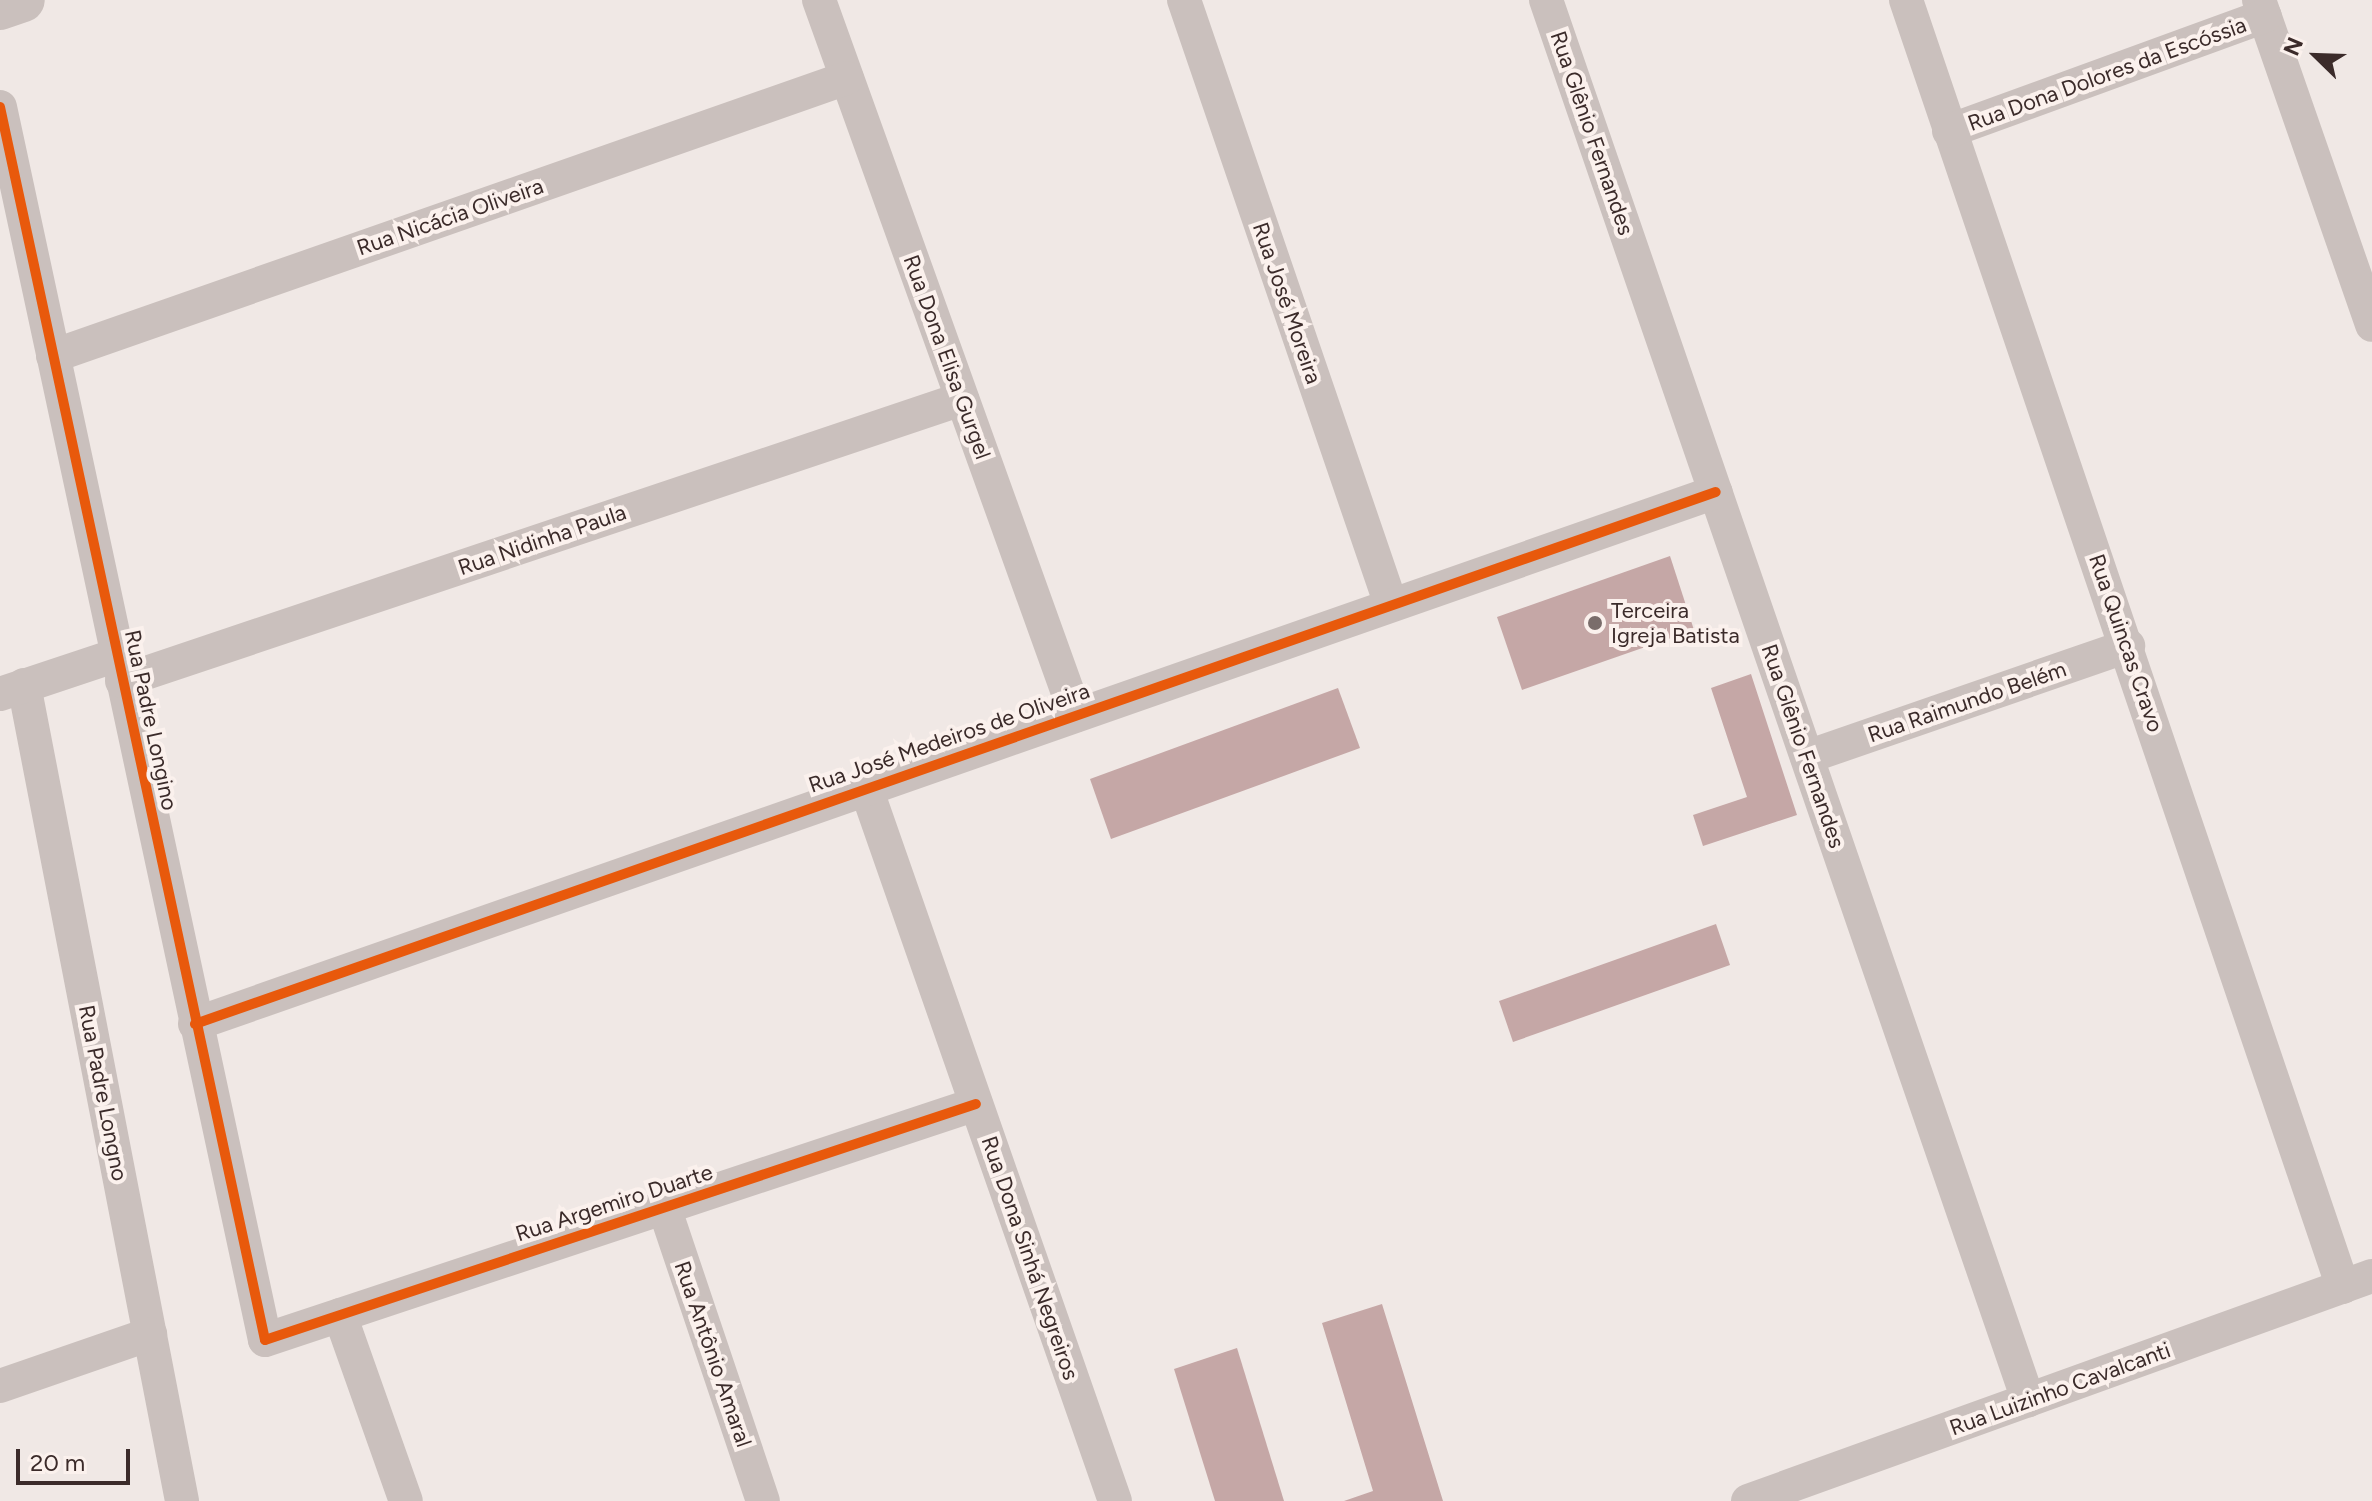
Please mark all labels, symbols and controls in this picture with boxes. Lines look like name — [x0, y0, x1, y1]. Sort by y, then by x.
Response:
street label: Rua Dona Dolores da Escóssia — [1964, 11, 2250, 137]
north arrow — [2276, 16, 2356, 96]
street label: Rua Glênio Fernandes — [1545, 28, 1639, 238]
text: N — [2278, 33, 2309, 60]
street label: Rua Nicácia Oliveira — [353, 173, 547, 261]
street label: Rua José Moreira — [1247, 219, 1327, 387]
street label: Rua Dona Elisa Gurgel — [898, 251, 996, 463]
street label: Rua Nidinha Paula — [454, 499, 630, 581]
street label: Rua Quincas Cravo — [2083, 550, 2169, 736]
place label: Terceira Igreja Batista — [1611, 597, 1740, 648]
marker: Terceira Igreja Batista — [1586, 614, 1604, 632]
street label: Rua Padre Longino — [119, 627, 183, 813]
street label: Rua Glênio Fernandes — [1756, 641, 1850, 851]
street label: Rua Raimundo Belém — [1864, 656, 2070, 748]
street label: Rua José Medeiros de Oliveira — [805, 677, 1093, 799]
street label: Rua Padre Longno — [73, 1003, 133, 1183]
street label: Rua Dona Sinhá Negreiros — [976, 1133, 1084, 1383]
street label: Rua Argemiro Duarte — [512, 1159, 716, 1247]
street label: Rua Antônio Amaral — [669, 1258, 757, 1450]
street label: Rua Luizinho Cavalcanti — [1946, 1337, 2174, 1441]
scale bar — [20, 1433, 134, 1483]
text: 20 m — [30, 1448, 85, 1477]

